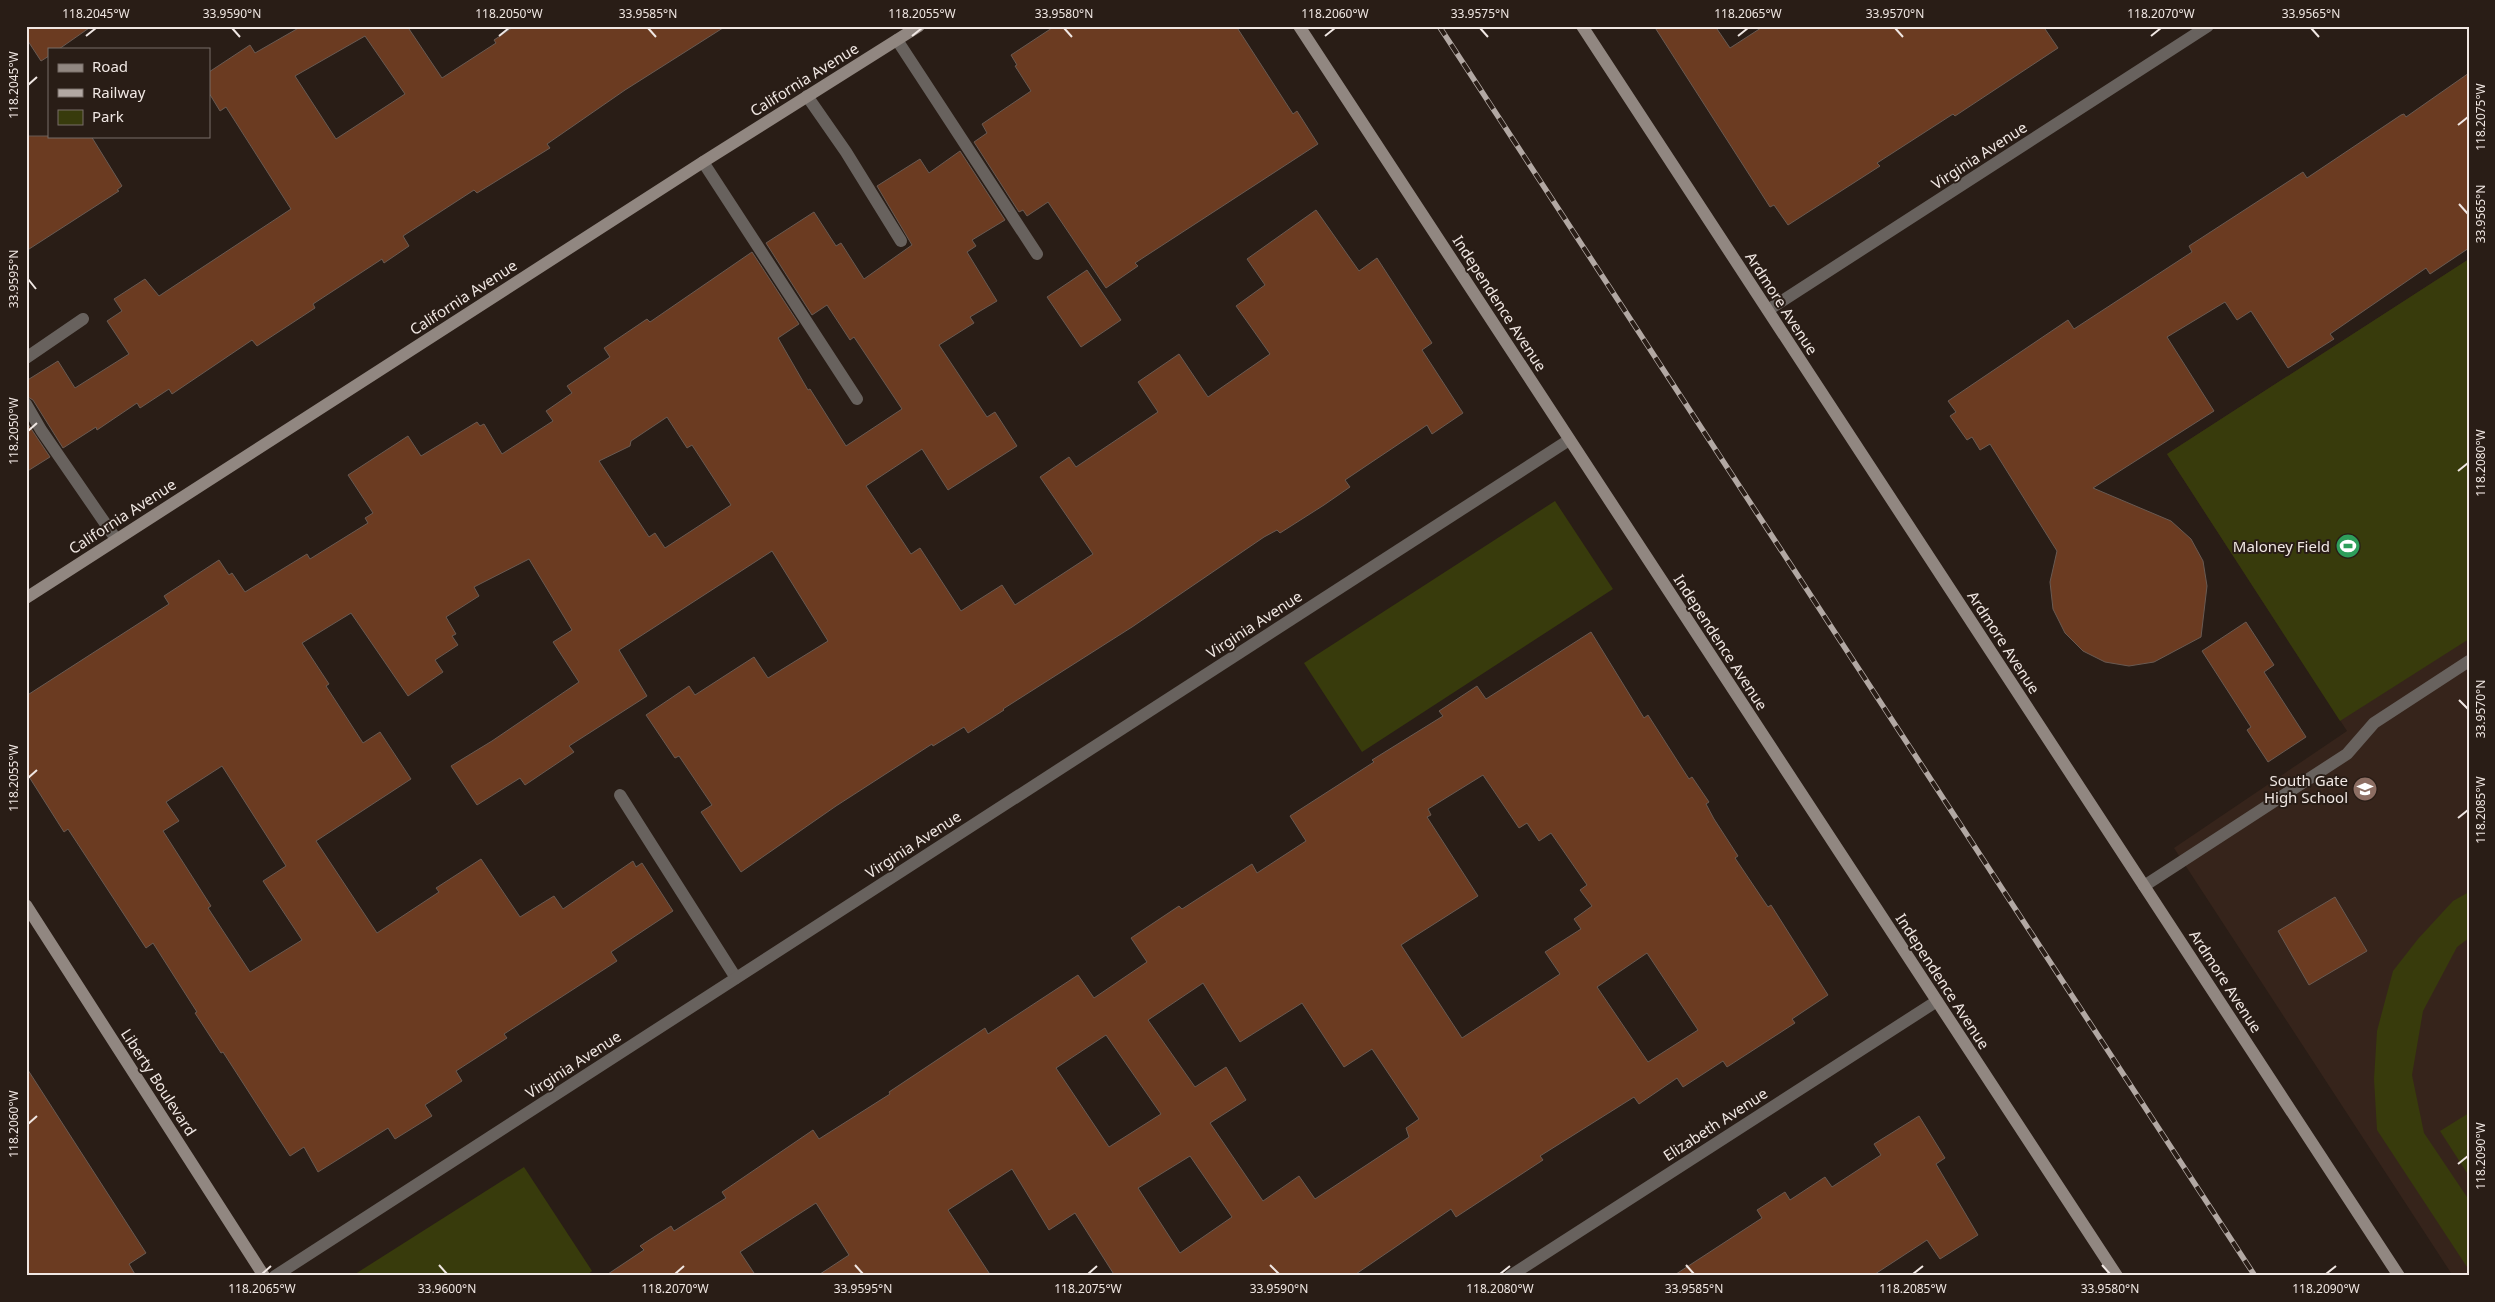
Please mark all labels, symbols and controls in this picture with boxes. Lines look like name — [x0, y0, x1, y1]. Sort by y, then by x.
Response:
text: 118.2045°W — [62, 5, 130, 22]
text: 33.9590°N — [203, 5, 261, 22]
text: 118.2050°W — [475, 5, 543, 22]
text: 33.9585°N — [619, 5, 677, 22]
text: 118.2055°W — [888, 5, 956, 22]
text: 33.9580°N — [1035, 5, 1093, 22]
text: 118.2060°W — [1301, 5, 1369, 22]
text: 33.9575°N — [1451, 5, 1509, 22]
text: 118.2065°W — [1714, 5, 1782, 22]
text: 33.9570°N — [1866, 5, 1924, 22]
text: 118.2070°W — [2127, 5, 2195, 22]
text: 33.9565°N — [2282, 5, 2340, 22]
street label: California Avenue — [746, 38, 862, 120]
legend — [48, 48, 210, 138]
text: 118.2045°W — [5, 51, 22, 119]
text: Road — [92, 56, 128, 76]
text: Railway — [92, 82, 146, 102]
text: 118.2075°W — [2472, 83, 2489, 151]
text: Park — [92, 106, 124, 126]
street label: Virginia Avenue — [1927, 117, 2031, 193]
text: 33.9565°N — [2472, 185, 2489, 243]
street label: Independence Avenue — [1449, 231, 1551, 375]
street label: Ardmore Avenue — [1741, 248, 1823, 358]
text: 33.9595°N — [5, 250, 22, 308]
street label: California Avenue — [405, 255, 521, 339]
text: 118.2050°W — [5, 397, 22, 465]
text: 118.2080°W — [2472, 429, 2489, 497]
street label: California Avenue — [64, 474, 180, 558]
sports icon: Maloney Field — [2335, 533, 2361, 559]
place label: Maloney Field — [2233, 536, 2330, 556]
street label: Independence Avenue — [1670, 570, 1772, 714]
street label: Virginia Avenue — [1202, 586, 1306, 662]
street label: Ardmore Avenue — [1963, 587, 2045, 697]
text: 33.9570°N — [2472, 680, 2489, 738]
text: 118.2055°W — [5, 744, 22, 812]
place label: South Gate High School — [2264, 770, 2348, 807]
school or university icon: South Gate High School — [2352, 776, 2378, 802]
text: 118.2085°W — [2472, 776, 2489, 844]
street label: Virginia Avenue — [861, 806, 965, 882]
street label: Independence Avenue — [1892, 909, 1994, 1053]
street label: Ardmore Avenue — [2185, 926, 2267, 1036]
street label: Liberty Boulevard — [117, 1025, 201, 1139]
street label: Virginia Avenue — [521, 1026, 625, 1102]
street label: Elizabeth Avenue — [1659, 1083, 1771, 1165]
text: 118.2060°W — [5, 1090, 22, 1158]
text: 118.2090°W — [2472, 1122, 2489, 1190]
text: 118.2065°W — [228, 1280, 296, 1297]
text: 33.9600°N — [418, 1280, 476, 1297]
text: 118.2070°W — [641, 1280, 709, 1297]
text: 33.9595°N — [834, 1280, 892, 1297]
text: 118.2075°W — [1054, 1280, 1122, 1297]
text: 33.9590°N — [1250, 1280, 1308, 1297]
text: 118.2080°W — [1466, 1280, 1534, 1297]
text: 33.9585°N — [1665, 1280, 1723, 1297]
text: 118.2085°W — [1879, 1280, 1947, 1297]
text: 33.9580°N — [2081, 1280, 2139, 1297]
text: 118.2090°W — [2292, 1280, 2360, 1297]

